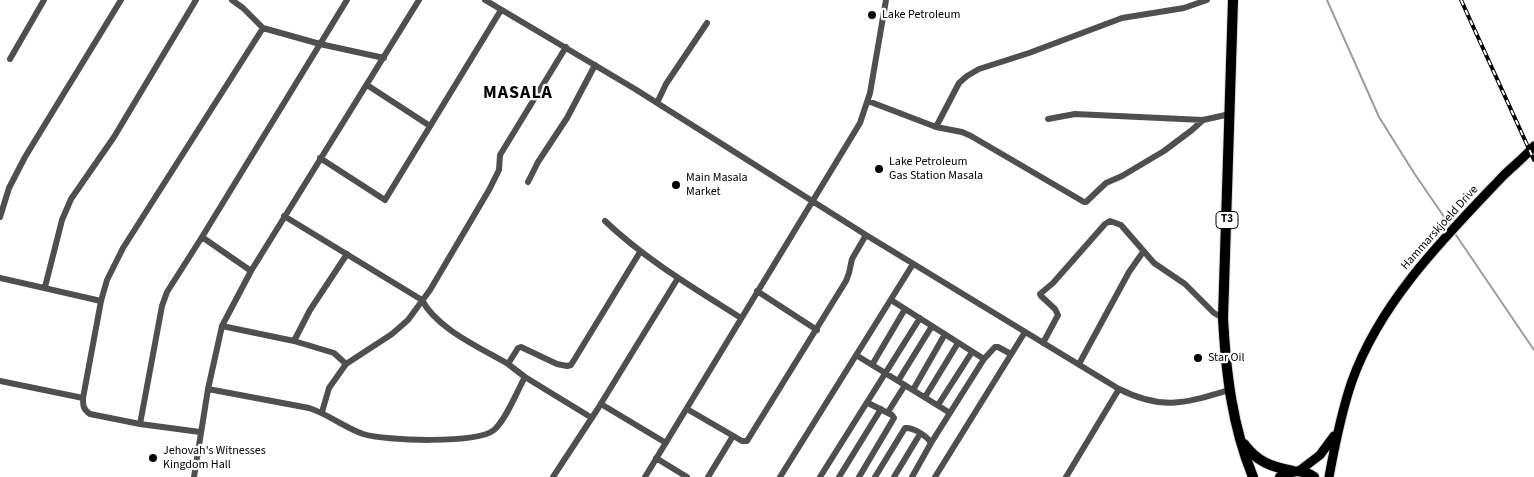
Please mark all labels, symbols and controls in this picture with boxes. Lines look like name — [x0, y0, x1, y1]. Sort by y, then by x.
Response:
place label: Lake Petroleum — [882, 8, 960, 22]
marker: Lake Petroleum — [866, 9, 878, 21]
district label: MASALA — [482, 83, 554, 105]
place label: Lake Petroleum Gas Station Masala — [889, 155, 983, 183]
marker: Lake Petroleum Gas Station Masala — [873, 163, 885, 175]
place label: Main Masala Market — [686, 171, 748, 199]
marker: Main Masala Market — [670, 179, 682, 191]
street label: Hammarskjoeld Drive — [1398, 183, 1482, 273]
road number: T3 — [1216, 212, 1238, 228]
place label: Star Oil — [1208, 351, 1245, 365]
marker: Star Oil — [1192, 352, 1204, 364]
place label: Jehovah's Witnesses Kingdom Hall — [163, 444, 266, 472]
marker: Jehovah's Witnesses Kingdom Hall — [147, 452, 159, 464]

